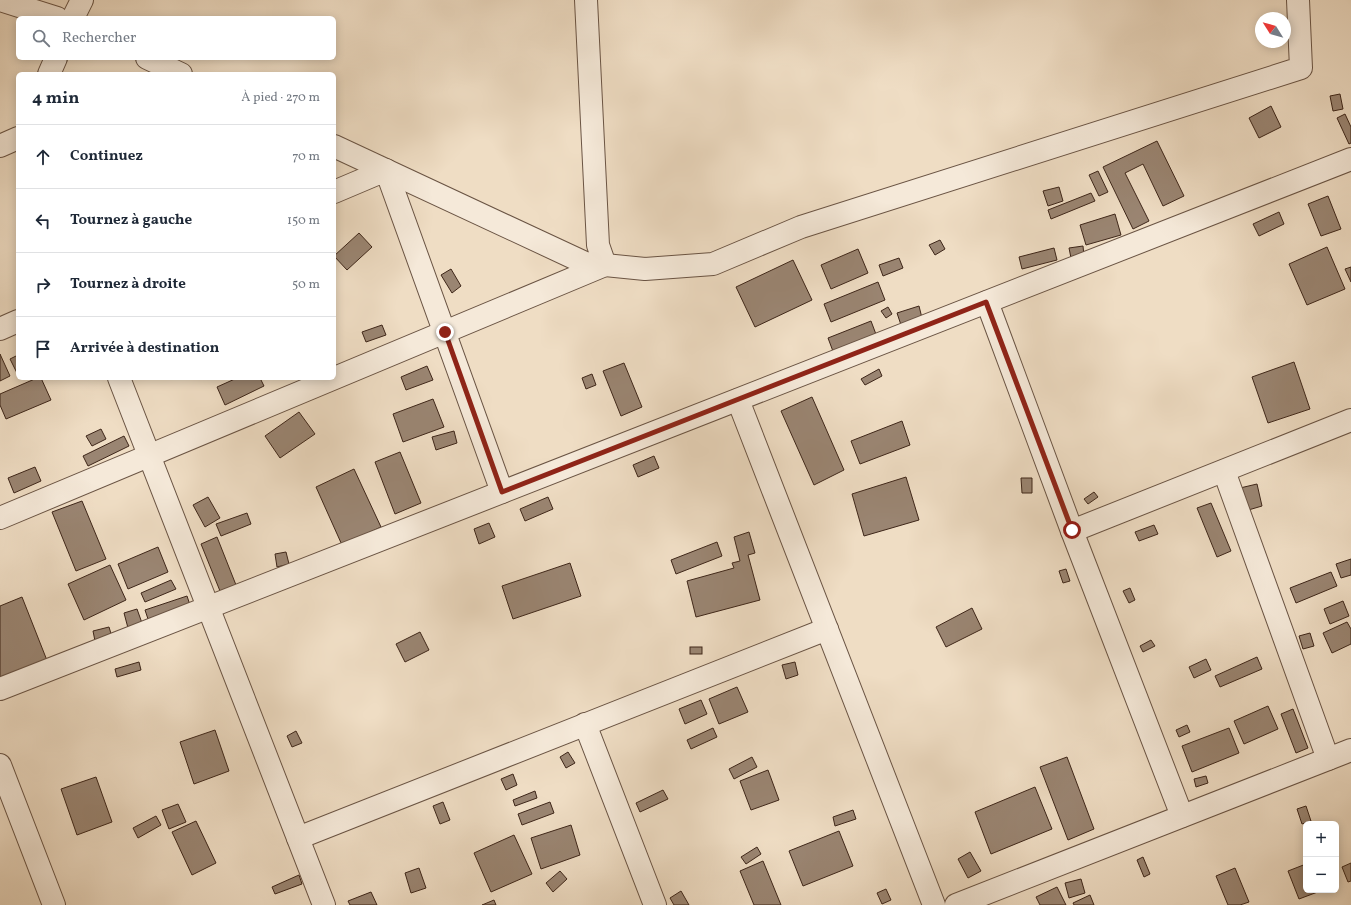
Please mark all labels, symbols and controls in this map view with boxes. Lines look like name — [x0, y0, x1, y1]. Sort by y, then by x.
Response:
north arrow — [1255, 12, 1291, 48]
search box — [16, 16, 336, 60]
icon: search — [30, 27, 52, 49]
text: Rechercher — [62, 28, 136, 49]
text: 4 min — [32, 87, 79, 110]
text: À pied · 270 m — [241, 89, 320, 107]
icon: ahead — [32, 146, 54, 168]
text: Continuez — [70, 146, 143, 167]
text: 70 m — [292, 148, 320, 166]
icon: left — [32, 210, 54, 232]
text: Tournez à gauche — [70, 210, 192, 231]
text: 150 m — [287, 212, 320, 230]
icon: right — [32, 274, 54, 296]
text: Tournez à droite — [70, 274, 186, 295]
text: 50 m — [292, 276, 320, 294]
route end — [436, 323, 454, 341]
icon: arrive — [32, 338, 54, 360]
text: Arrivée à destination — [70, 338, 219, 359]
route start — [1063, 521, 1081, 539]
map controls — [1303, 821, 1339, 893]
button: + — [1303, 821, 1339, 857]
button: − — [1303, 857, 1339, 893]

